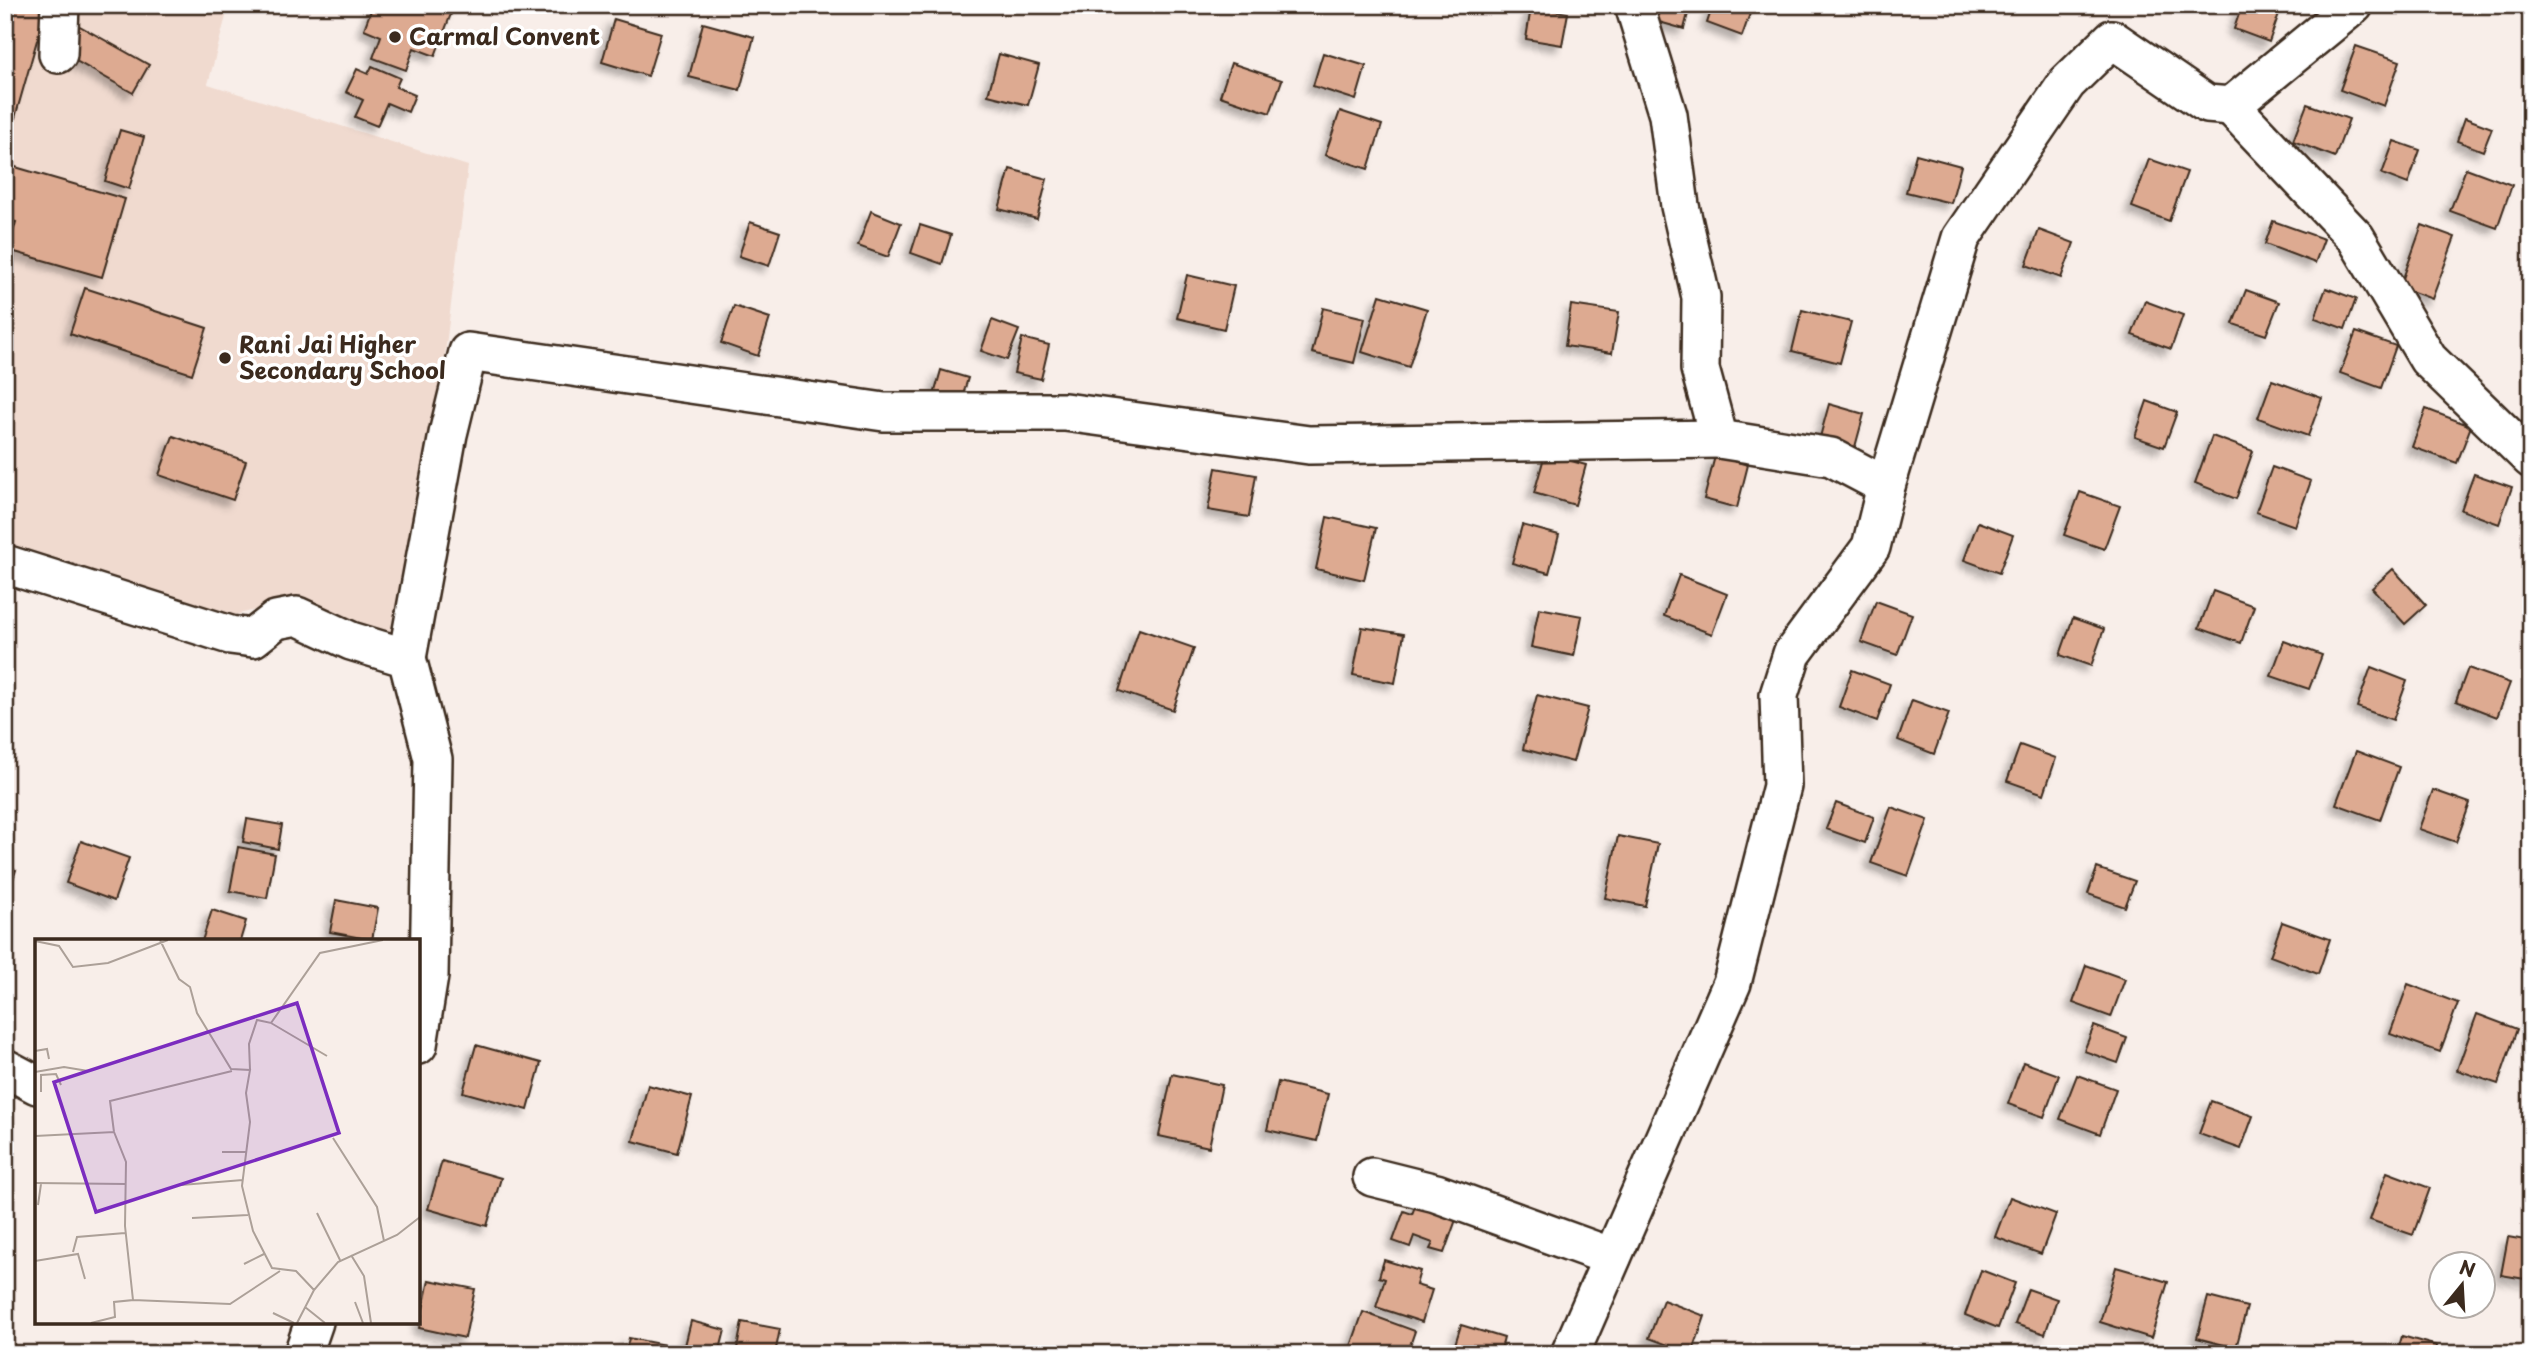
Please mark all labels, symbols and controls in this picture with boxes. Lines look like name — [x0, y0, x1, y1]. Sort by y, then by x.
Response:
place label: Carmal Convent — [409, 18, 600, 53]
marker: Carmal Convent — [387, 29, 403, 45]
place label: Rani Jai Higher Secondary School — [239, 326, 446, 387]
marker: Rani Jai Higher Secondary School — [217, 350, 233, 366]
inset map — [35, 939, 420, 1324]
north arrow — [2428, 1250, 2498, 1320]
text: N — [2456, 1252, 2479, 1284]

